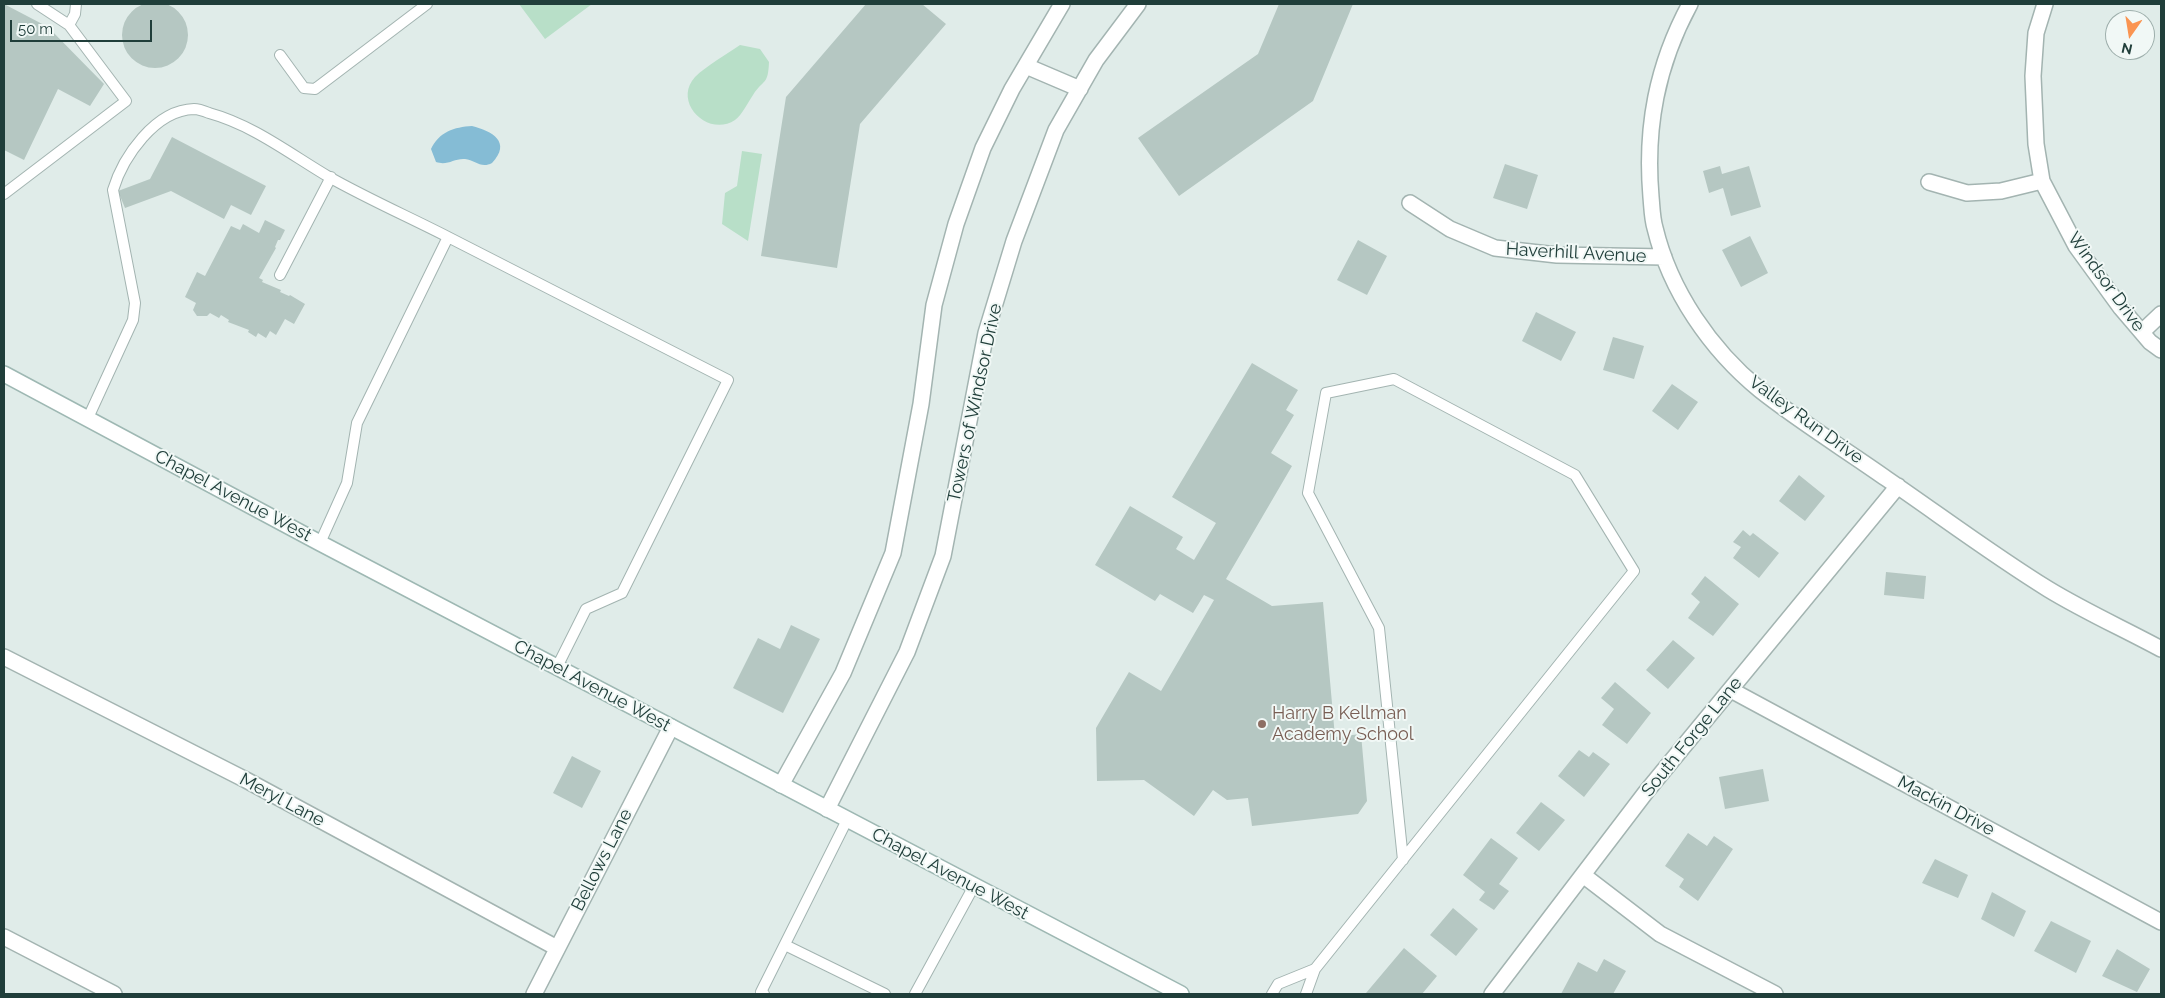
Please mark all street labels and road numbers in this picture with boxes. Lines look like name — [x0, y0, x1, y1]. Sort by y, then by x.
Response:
street label: Windsor Drive — [2063, 228, 2149, 336]
street label: Haverhill Avenue — [1505, 239, 1647, 267]
street label: Towers of Windsor Drive — [943, 302, 1007, 504]
street label: Valley Run Drive — [1745, 371, 1867, 469]
street label: Chapel Avenue West — [151, 446, 315, 546]
street label: Chapel Avenue West — [510, 636, 674, 736]
street label: South Forge Lane — [1637, 673, 1747, 801]
street label: Meryl Lane — [236, 769, 328, 831]
street label: Mackin Drive — [1894, 771, 1998, 841]
street label: Bellows Lane — [567, 805, 637, 915]
street label: Chapel Avenue West — [868, 824, 1032, 924]

